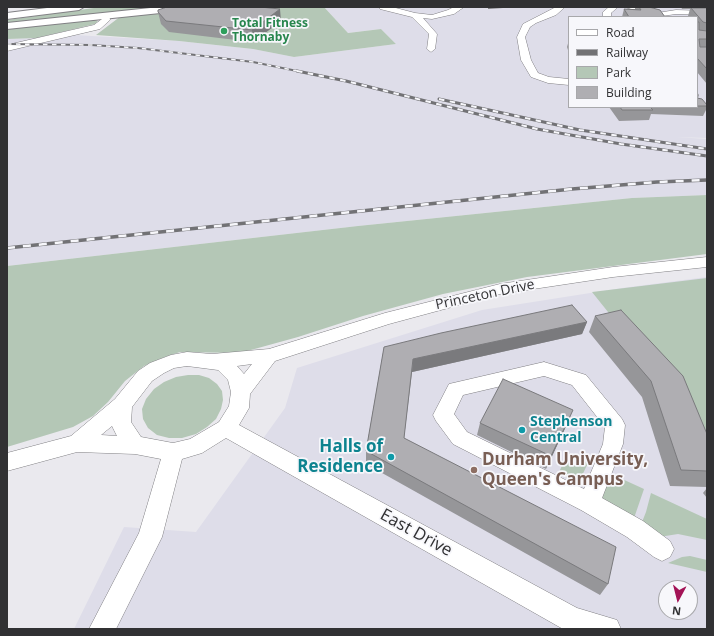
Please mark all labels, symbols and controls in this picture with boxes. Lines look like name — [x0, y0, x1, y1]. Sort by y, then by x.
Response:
legend — [568, 16, 698, 108]
place label: Total Fitness Thornaby — [232, 17, 308, 45]
text: Road — [606, 24, 635, 41]
marker: Total Fitness Thornaby — [219, 26, 229, 36]
text: Railway — [606, 44, 648, 61]
text: Park — [606, 64, 631, 81]
text: Building — [606, 84, 651, 101]
street label: Princeton Drive — [434, 276, 536, 314]
place label: Stephenson Central — [530, 414, 612, 446]
marker: Stephenson Central — [517, 425, 527, 435]
place label: Halls of Residence — [297, 437, 383, 477]
place label: Durham University, Queen's Campus — [482, 450, 648, 490]
marker: Halls of Residence — [386, 452, 396, 462]
marker: Durham University, Queen's Campus — [469, 465, 479, 475]
street label: East Drive — [376, 505, 456, 561]
north arrow — [658, 580, 698, 620]
text: N — [671, 603, 682, 619]

